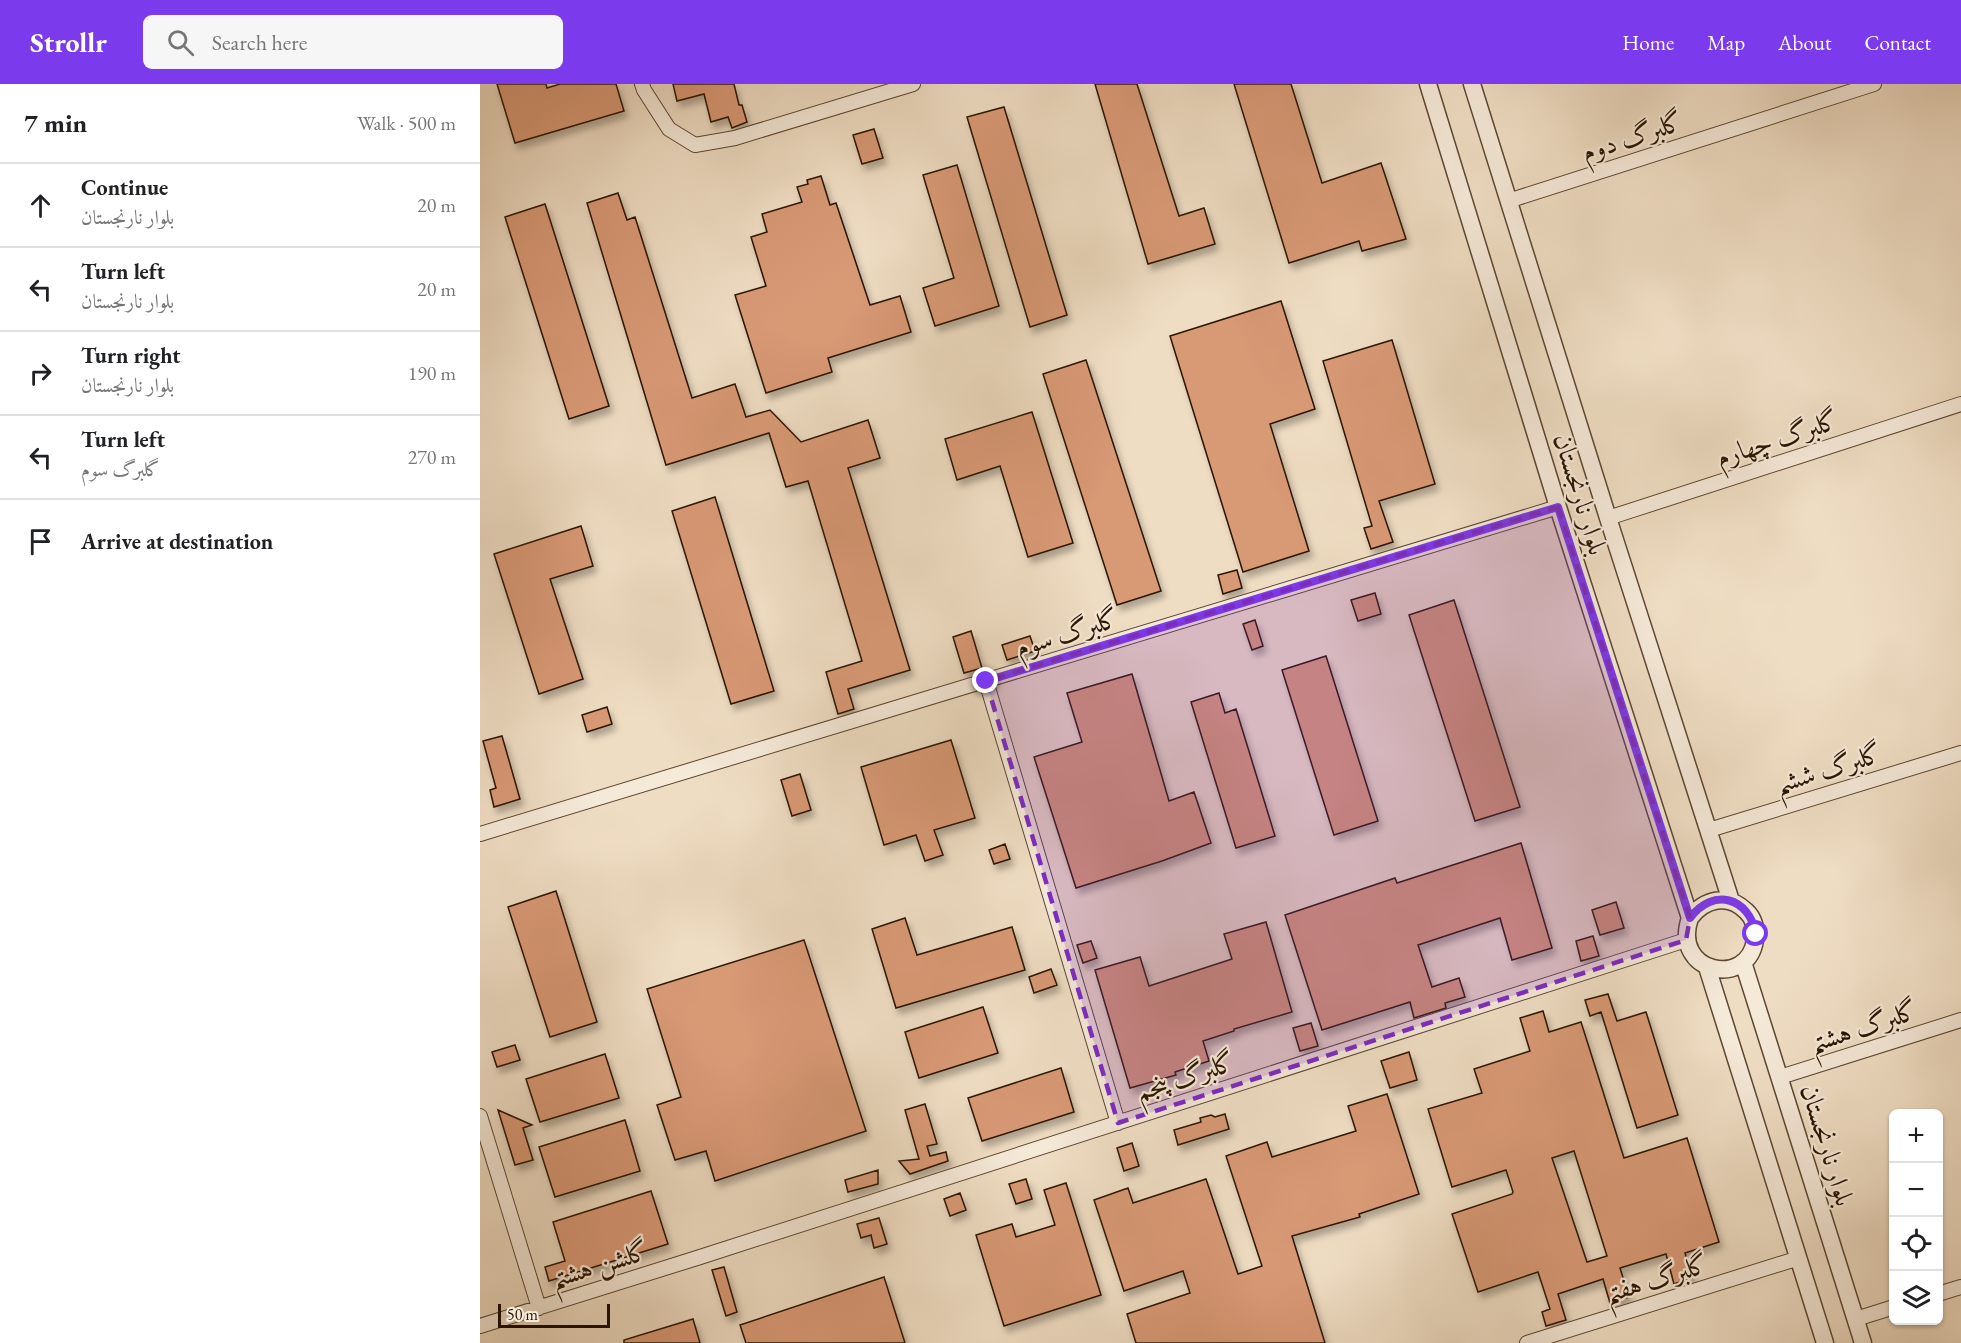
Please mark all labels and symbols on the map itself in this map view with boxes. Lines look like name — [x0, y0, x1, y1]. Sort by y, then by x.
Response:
street label: گلبرگ دوم — [1577, 103, 1689, 175]
street label: گلبرگ چهارم — [1711, 402, 1845, 480]
street label: بلوار نارنجستان — [1546, 429, 1616, 559]
street label: گلبرگ سوم — [1011, 600, 1125, 670]
route end — [972, 667, 998, 693]
street label: گلبرگ ششم — [1770, 735, 1889, 810]
route start — [1742, 920, 1768, 946]
street label: گلبرگ هشتم — [1804, 992, 1925, 1070]
street label: گلبرگ پنجم — [1131, 1044, 1241, 1116]
street label: بلوار نارنجستان — [1793, 1080, 1863, 1210]
street label: گلشن هشتم — [546, 1232, 655, 1305]
street label: گلبرگ هفتم — [1600, 1246, 1715, 1320]
scale bar — [498, 1301, 610, 1328]

